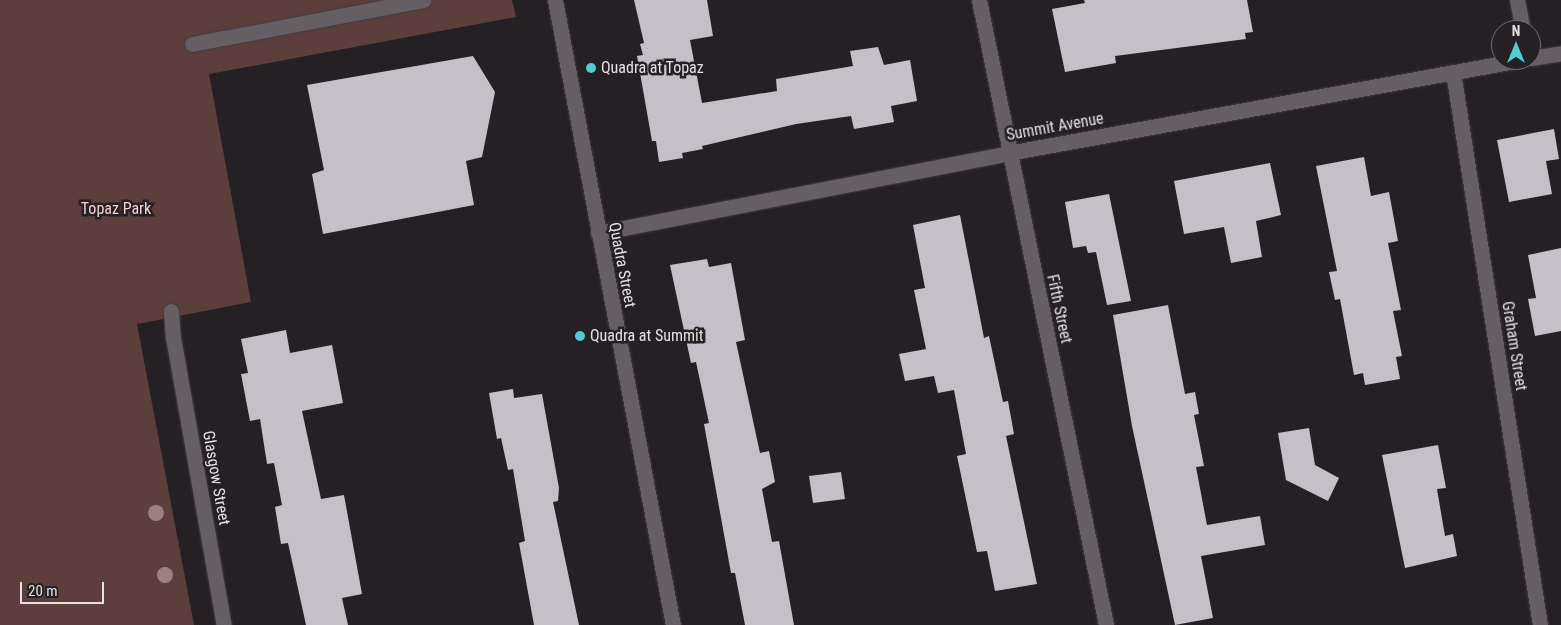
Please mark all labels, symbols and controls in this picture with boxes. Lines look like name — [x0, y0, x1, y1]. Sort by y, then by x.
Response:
north arrow — [1491, 20, 1541, 70]
text: N — [1512, 23, 1520, 39]
place label: Quadra at Topaz — [601, 58, 704, 78]
marker: Quadra at Topaz — [585, 62, 597, 74]
street label: Summit Avenue — [1005, 109, 1105, 145]
park label: Topaz Park — [81, 199, 151, 219]
street label: Quadra Street — [604, 221, 640, 309]
street label: Fifth Street — [1042, 273, 1076, 345]
street label: Graham Street — [1497, 300, 1531, 392]
place label: Quadra at Summit — [590, 326, 703, 346]
marker: Quadra at Summit — [574, 330, 586, 342]
street label: Glasgow Street — [198, 429, 234, 527]
scale bar — [22, 572, 106, 604]
text: 20 m — [28, 582, 58, 600]

